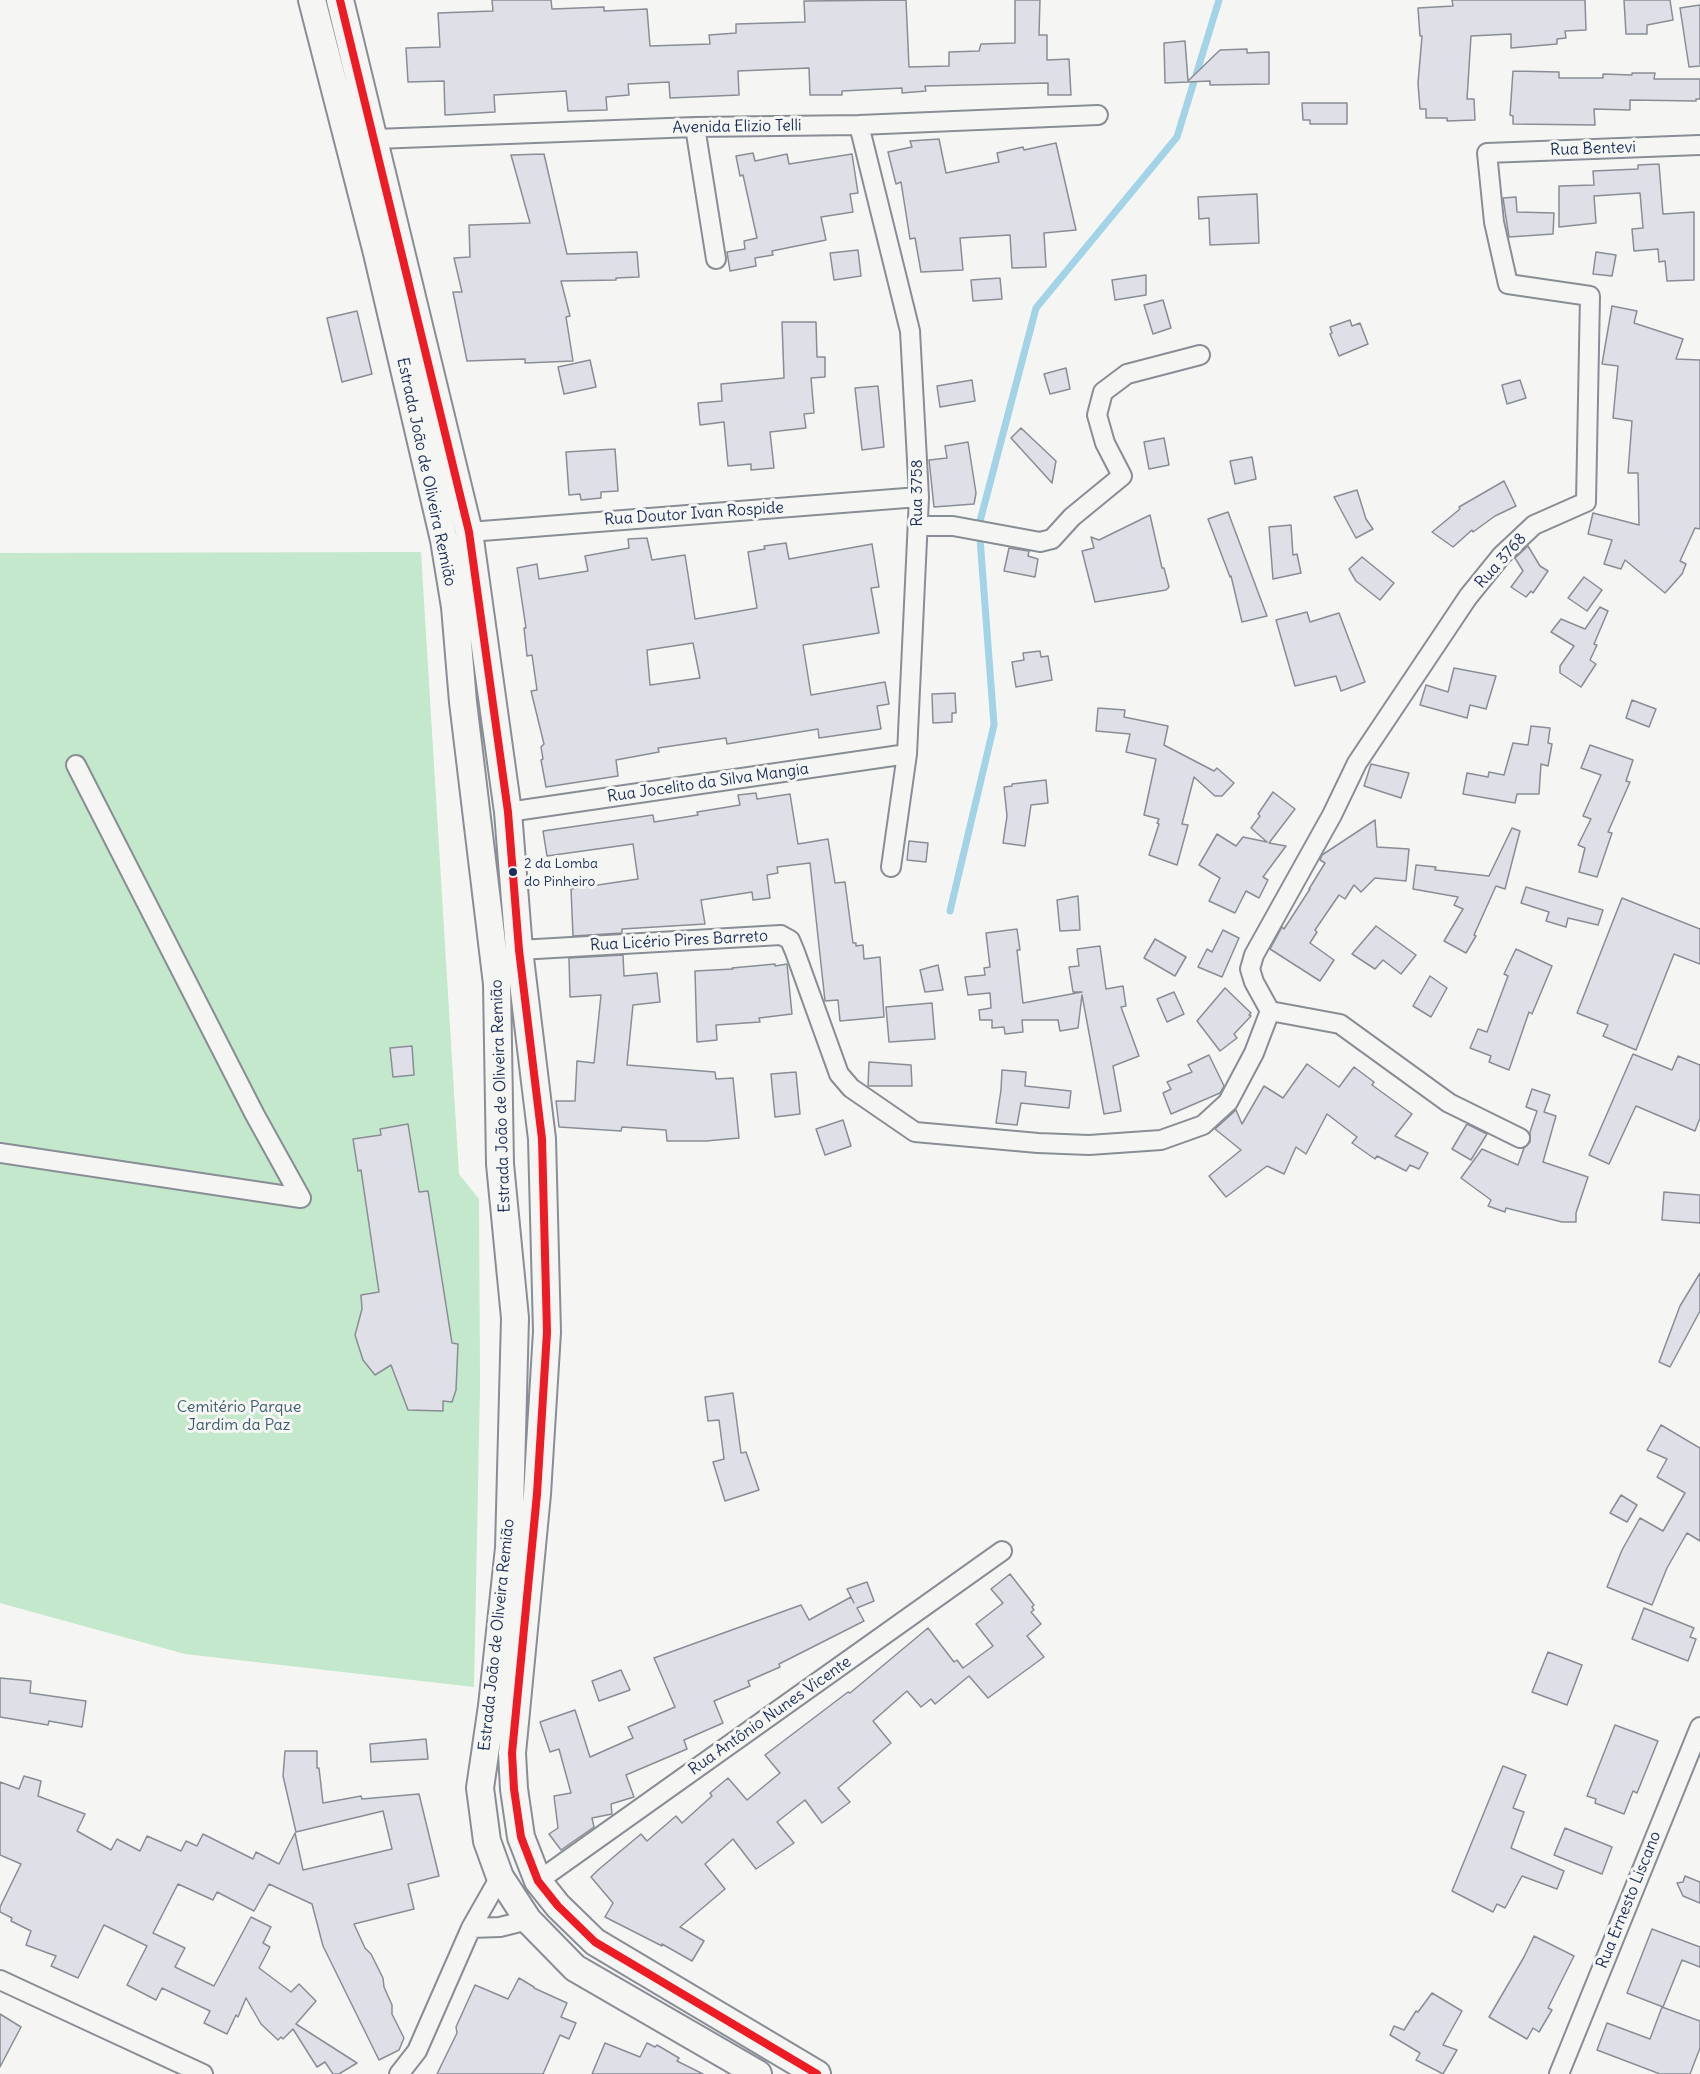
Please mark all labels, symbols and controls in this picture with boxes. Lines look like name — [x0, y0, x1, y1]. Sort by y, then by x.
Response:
street label: Avenida Elizio Telli — [672, 116, 802, 138]
street label: Rua Bentevi — [1550, 138, 1636, 160]
street label: Estrada João de Oliveira Remião — [392, 356, 460, 588]
street label: Rua 3758 — [907, 459, 927, 527]
street label: Rua Doutor Ivan Rospide — [604, 498, 784, 530]
street label: Rua 3768 — [1471, 530, 1531, 592]
street label: Rua Jocelito da Silva Mangia — [606, 759, 810, 807]
place label: 2 da Lomba do Pinheiro — [524, 856, 598, 888]
marker: 2 da Lomba do Pinheiro — [507, 866, 519, 878]
street label: Rua Licério Pires Barreto — [590, 927, 768, 955]
street label: Estrada João de Oliveira Remião — [487, 979, 515, 1213]
park label: Cemitério Parque Jardim da Paz — [177, 1397, 301, 1435]
street label: Estrada João de Oliveira Remião — [475, 1518, 519, 1752]
street label: Rua Antônio Nunes Vicente — [685, 1652, 855, 1780]
street label: Rua Ernesto Liscano — [1593, 1828, 1665, 1972]

